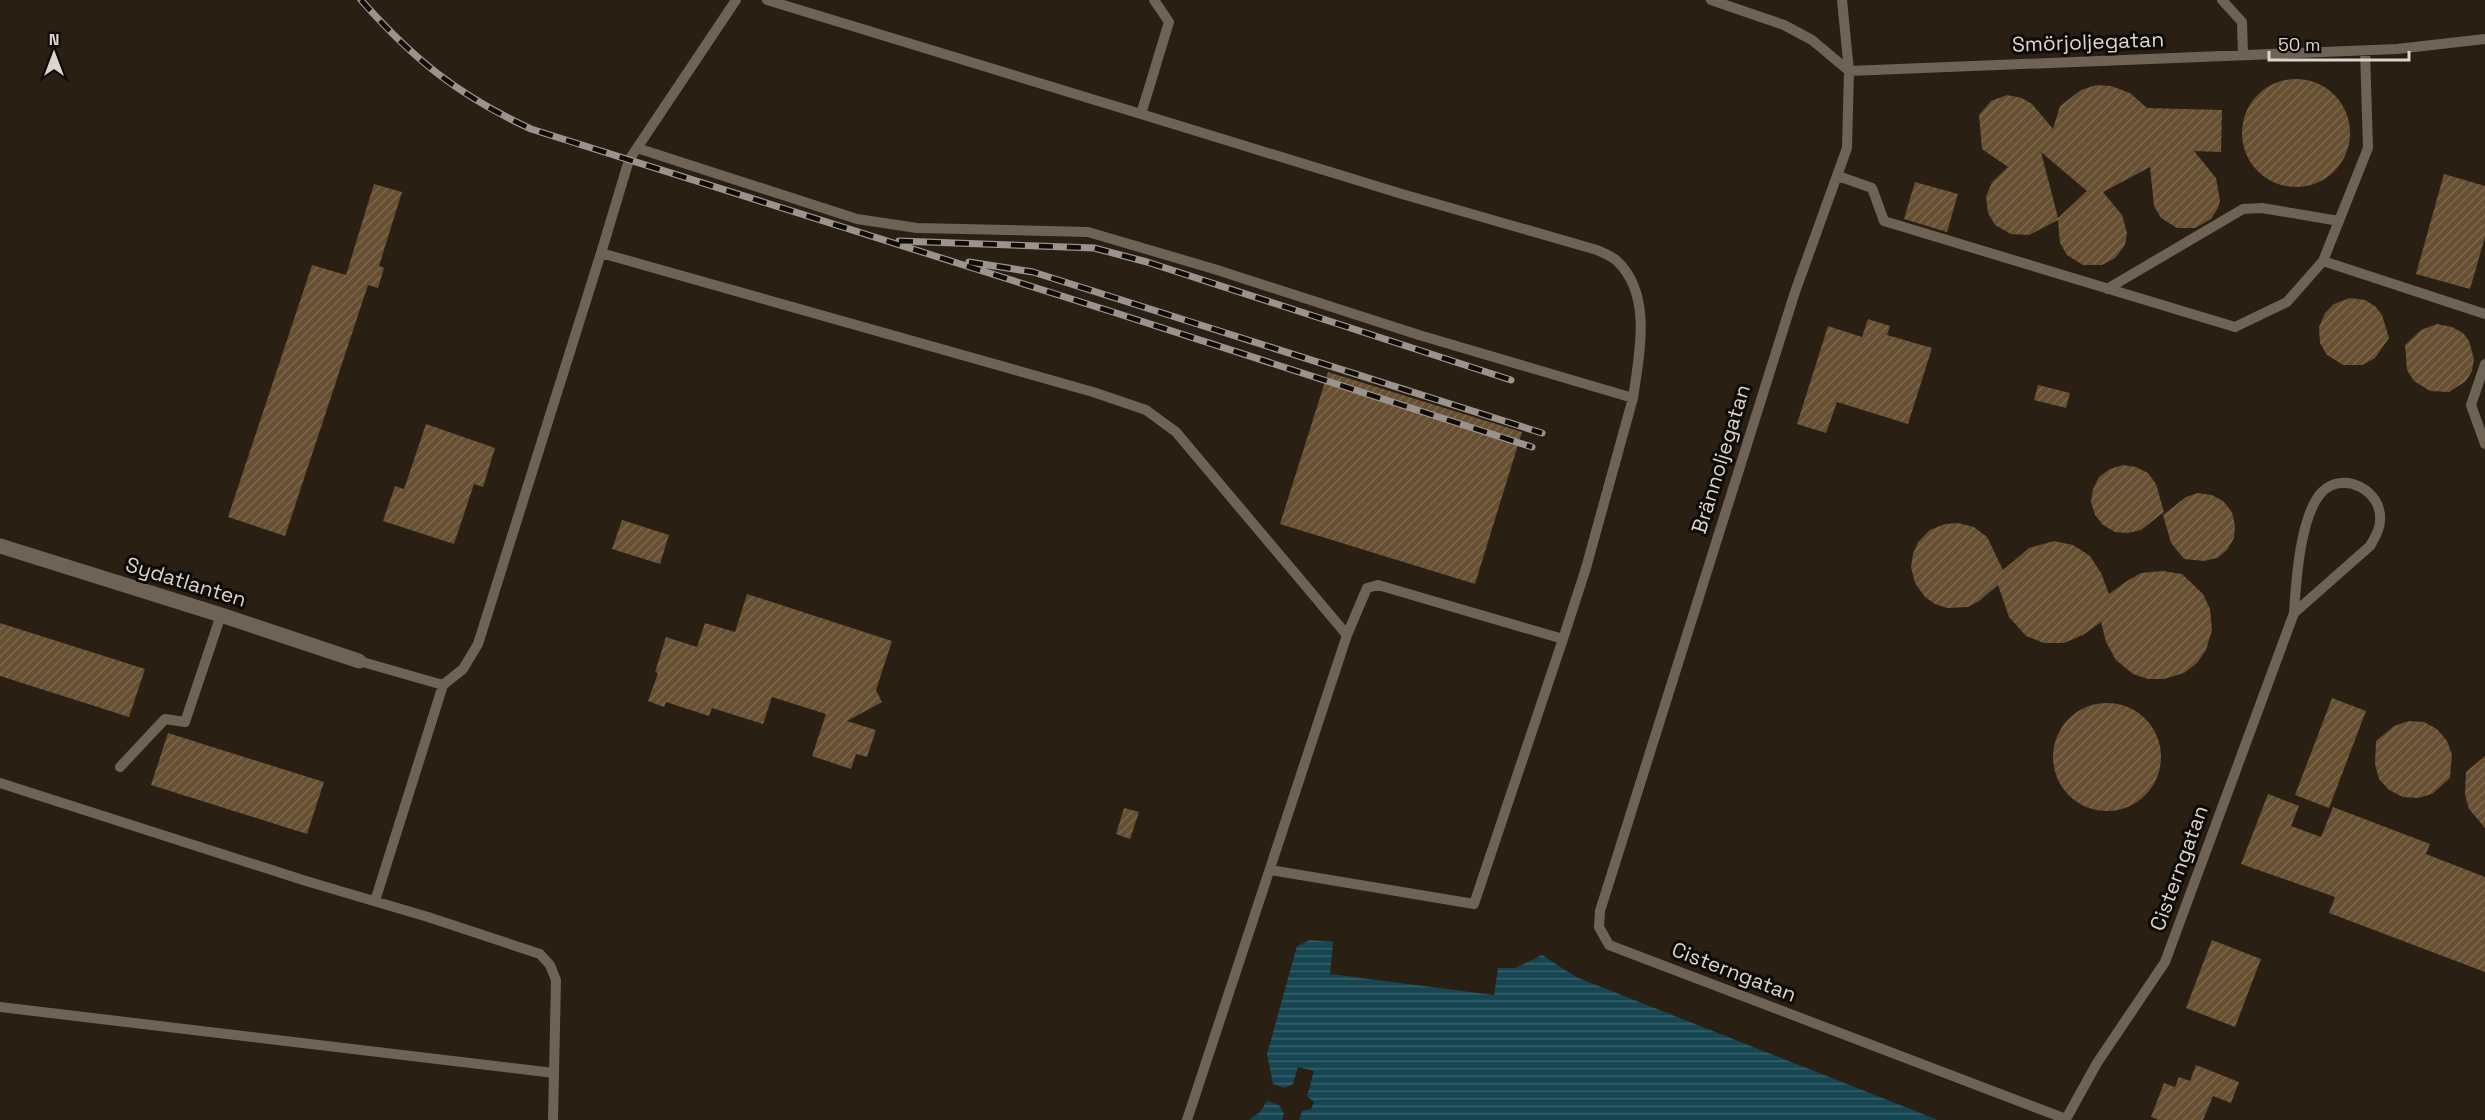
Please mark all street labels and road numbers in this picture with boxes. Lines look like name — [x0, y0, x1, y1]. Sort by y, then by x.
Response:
street label: Smörjoljegatan — [2011, 25, 2165, 58]
street label: Brännoljegatan — [1685, 381, 1756, 537]
street label: Sydatlanten — [123, 550, 250, 613]
street label: Cisterngatan — [2143, 801, 2214, 934]
street label: Cisterngatan — [1668, 935, 1800, 1008]

